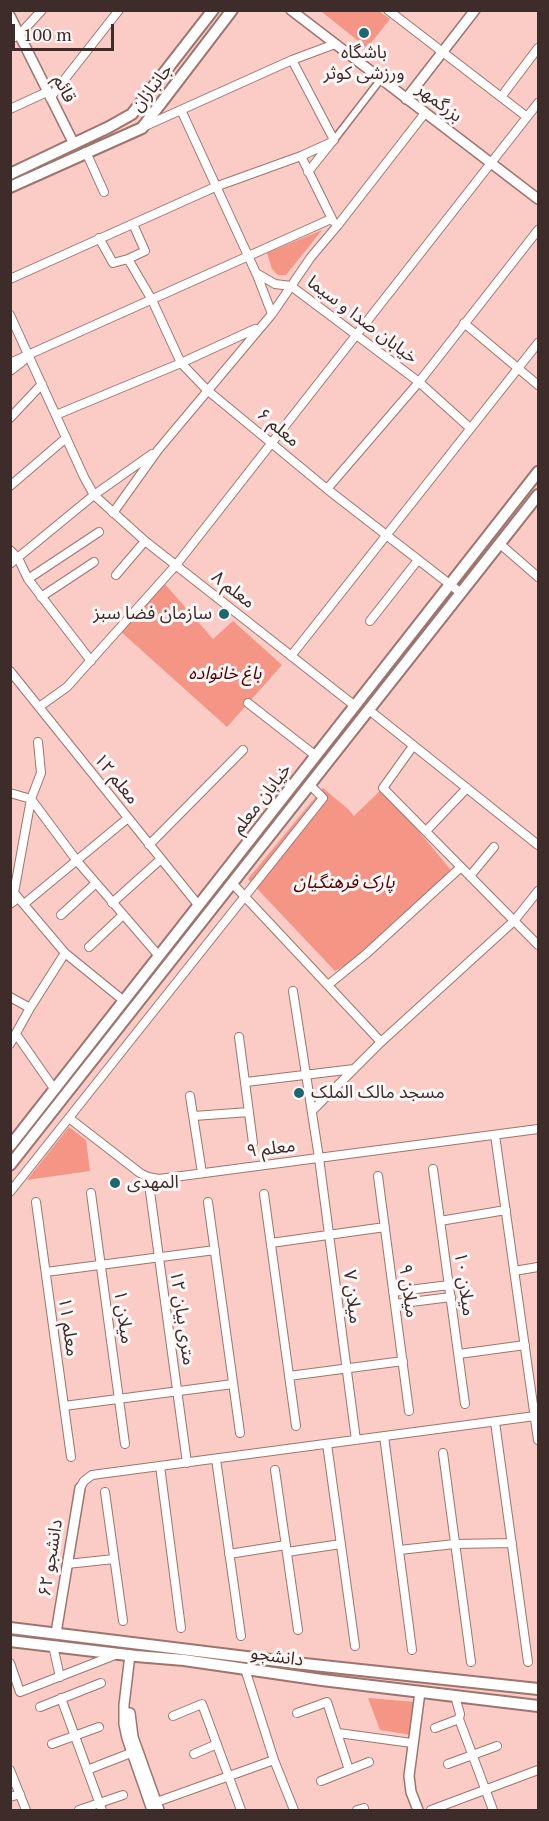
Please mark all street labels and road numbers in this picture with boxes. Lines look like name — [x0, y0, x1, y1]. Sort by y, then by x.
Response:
street label: جانبازان — [127, 60, 177, 116]
street label: قائم — [48, 72, 80, 106]
street label: بزرگمهر — [412, 79, 466, 127]
street label: خیابان صدا و سیما — [303, 271, 421, 369]
street label: معلم ۶ — [252, 404, 304, 452]
street label: معلم ۸ — [207, 566, 259, 614]
street label: معلم ۱۲ — [89, 749, 143, 809]
street label: خیابان معلم — [228, 759, 296, 839]
street label: معلم ۹ — [245, 1135, 297, 1163]
street label: میلان ۱۰ — [449, 1251, 479, 1317]
street label: میلان ۹ — [394, 1263, 422, 1319]
street label: ۱۲ متری بیان — [165, 1269, 199, 1367]
street label: میلان ۷ — [338, 1269, 366, 1325]
street label: میلان ۱ — [109, 1289, 137, 1345]
street label: معلم ۱۱ — [53, 1296, 83, 1358]
street label: دانشجو ۶۲ — [34, 1518, 68, 1598]
street label: دانشجو — [249, 1643, 305, 1671]

